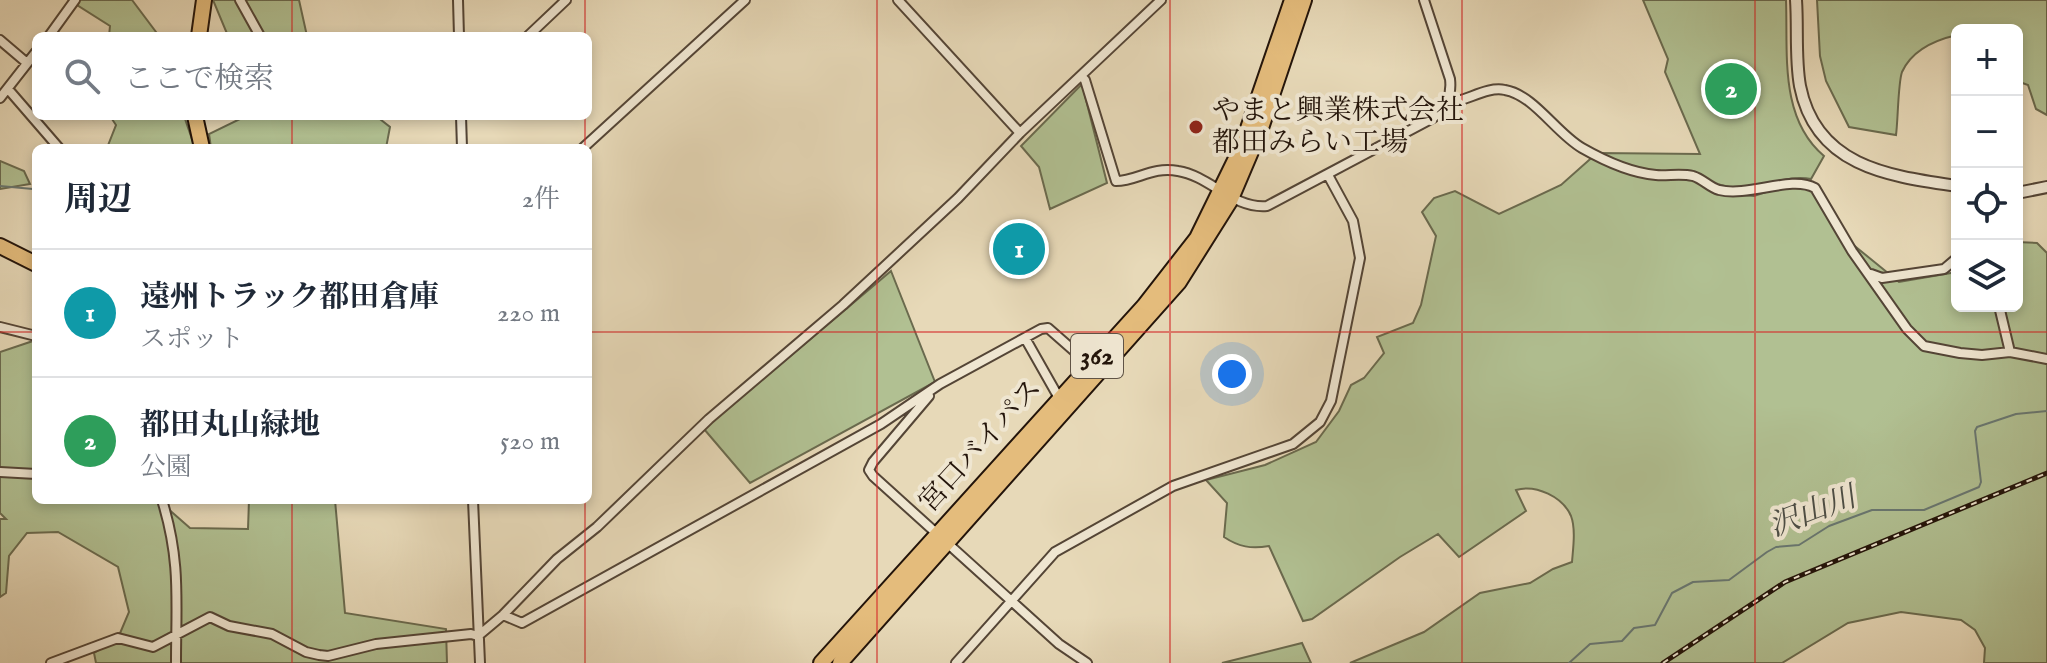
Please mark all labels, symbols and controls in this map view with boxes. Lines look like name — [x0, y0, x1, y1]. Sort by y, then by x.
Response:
map controls — [1951, 24, 2023, 312]
button: + — [1951, 24, 2023, 96]
search box — [32, 32, 592, 120]
icon: search — [60, 54, 104, 98]
pin: 2 — [1705, 59, 1757, 119]
text: ここで検索 — [124, 61, 274, 99]
place label: やまと興業株式会社 都田みらい工場 — [1212, 94, 1464, 161]
button: − — [1951, 96, 2023, 168]
marker: やまと興業株式会社 都田みらい工場 — [1187, 118, 1205, 136]
button: locate — [1951, 168, 2023, 240]
text: 周辺 — [64, 179, 132, 222]
text: 2件 — [522, 183, 560, 216]
pin: 1 — [993, 219, 1045, 279]
button: layers — [1951, 240, 2023, 312]
text: 遠州トラック都田倉庫 — [140, 279, 439, 317]
text: 1 — [85, 297, 95, 330]
text: 220 m — [497, 297, 560, 330]
text: スポット — [140, 323, 244, 356]
road number: 362 — [1071, 334, 1123, 378]
your location — [1212, 354, 1252, 394]
street label: 宮口バイパス — [912, 372, 1050, 520]
text: 都田丸山緑地 — [140, 407, 320, 445]
text: 2 — [84, 425, 96, 458]
text: 520 m — [500, 425, 560, 458]
text: 公園 — [140, 451, 192, 484]
water label: 沢山川 — [1764, 478, 1865, 547]

